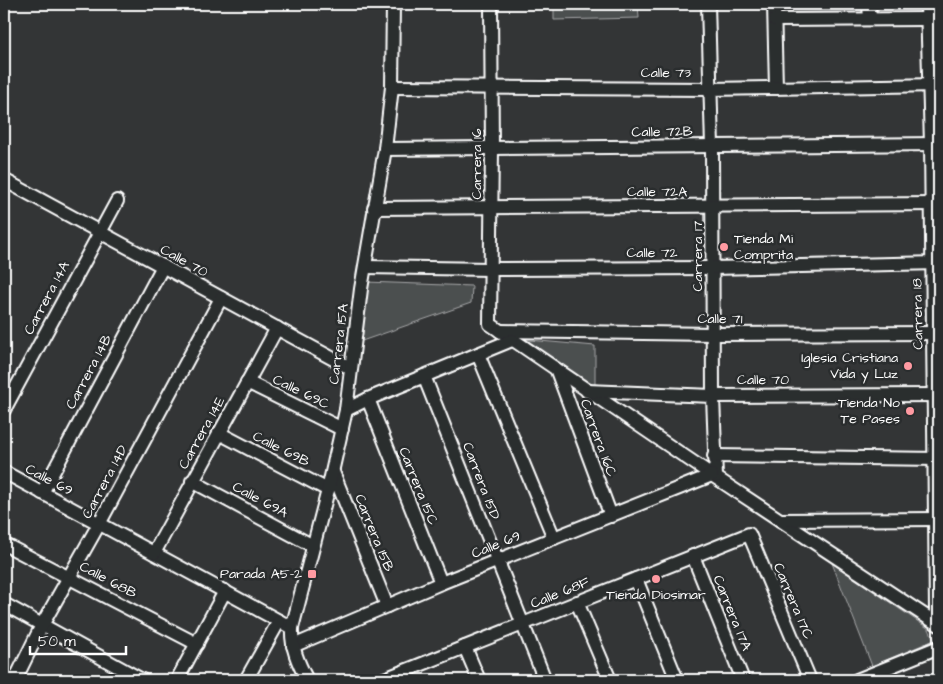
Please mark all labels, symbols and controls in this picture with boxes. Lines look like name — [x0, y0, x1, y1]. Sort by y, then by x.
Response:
street label: Calle 73 — [641, 63, 691, 83]
street label: Calle 72B — [631, 121, 693, 143]
street label: Carrera 16 — [467, 128, 487, 200]
street label: Calle 72A — [627, 182, 687, 202]
street label: Carrera 17 — [688, 220, 708, 291]
place label: Tienda Mi Comprita — [734, 229, 793, 265]
street label: Calle 70 — [156, 240, 212, 282]
marker: Tienda Mi Comprita — [718, 241, 730, 253]
street label: Calle 72 — [626, 243, 678, 263]
street label: Carrera 14A — [19, 258, 75, 338]
street label: Carrera 18 — [907, 278, 929, 350]
street label: Carrera 15A — [324, 302, 354, 386]
street label: Calle 71 — [697, 309, 743, 329]
street label: Carrera 14B — [61, 331, 117, 413]
place label: Iglesia Cristiana Vida y Luz — [801, 348, 898, 384]
marker: Iglesia Cristiana Vida y Luz — [902, 360, 914, 372]
street label: Calle 69C — [269, 370, 333, 414]
street label: Calle 70 — [737, 370, 789, 390]
street label: Carrera 14E — [174, 392, 231, 473]
place label: Tienda No Te Pases — [838, 393, 900, 429]
street label: Carrera 16C — [575, 397, 621, 480]
marker: Tienda No Te Pases — [904, 405, 916, 417]
street label: Calle 69B — [249, 426, 313, 472]
street label: Carrera 15D — [457, 439, 505, 523]
street label: Carrera 14D — [77, 442, 133, 522]
street label: Carrera 15C — [393, 444, 443, 528]
street label: Calle 69 — [22, 459, 76, 501]
street label: Calle 69A — [229, 477, 291, 523]
street label: Carrera 15B — [349, 491, 399, 575]
street label: Calle 69 — [468, 526, 524, 564]
street label: Calle 68B — [76, 557, 140, 604]
street label: Carrera 17C — [768, 560, 818, 642]
place label: Parada A5-2 — [220, 564, 302, 584]
marker: Parada A5-2 — [306, 568, 318, 580]
street label: Calle 68F — [527, 572, 593, 614]
street label: Carrera 17A — [708, 572, 756, 654]
marker: Tienda Diosimar — [650, 573, 662, 585]
place label: Tienda Diosimar — [606, 585, 706, 605]
scale bar — [30, 624, 126, 656]
text: 50 m — [38, 631, 76, 652]

